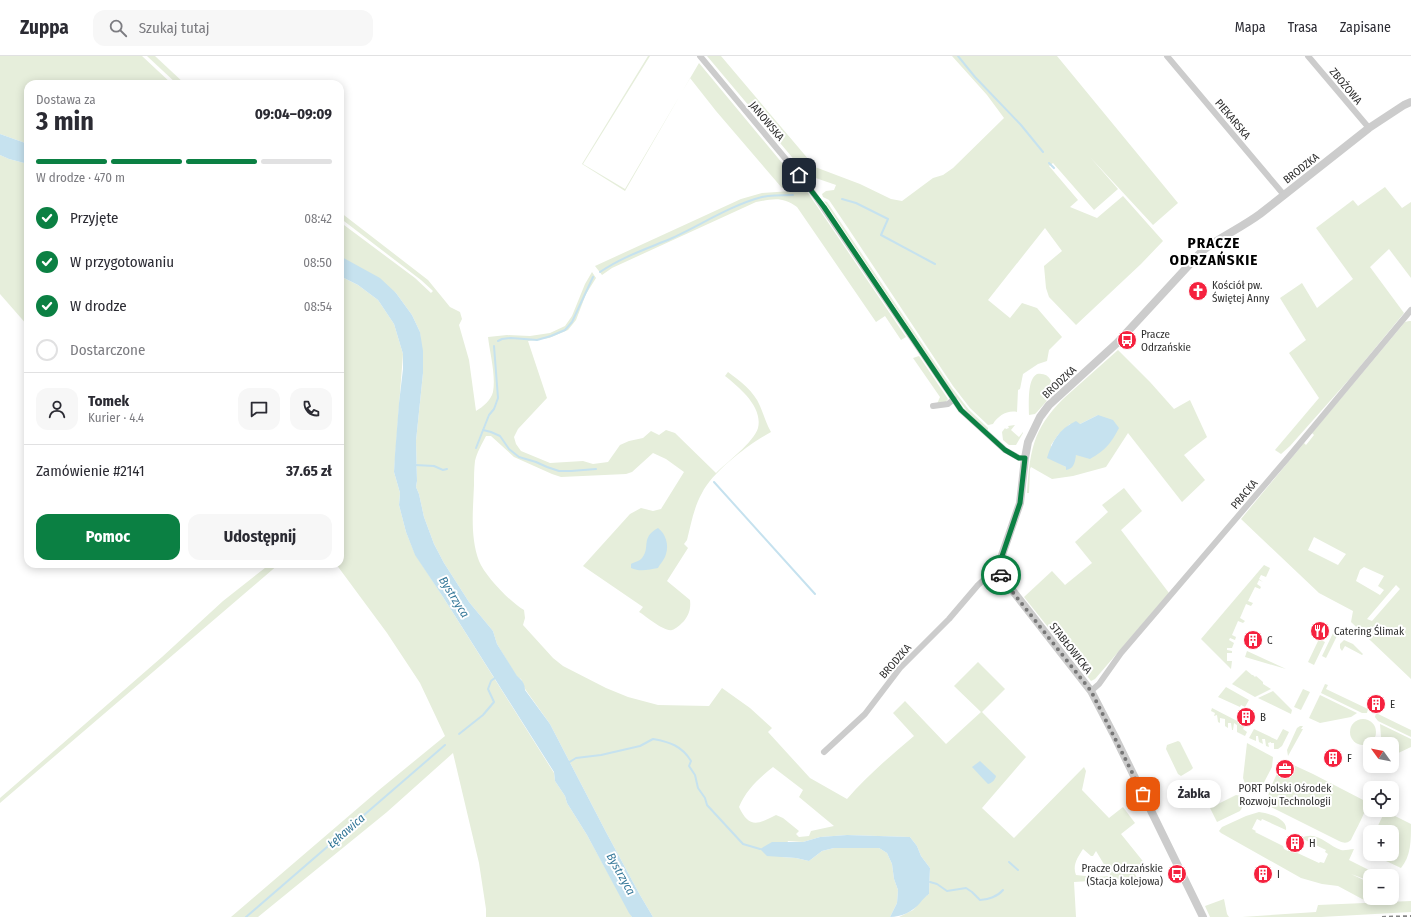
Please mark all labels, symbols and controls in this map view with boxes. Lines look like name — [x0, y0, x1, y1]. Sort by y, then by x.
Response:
search box — [93, 10, 373, 46]
text: Zuppa — [20, 16, 69, 39]
icon: search — [107, 17, 129, 39]
text: Szukaj tutaj — [139, 19, 210, 37]
text: Mapa — [1235, 19, 1266, 36]
text: Trasa — [1288, 19, 1318, 36]
text: Zapisane — [1340, 19, 1391, 36]
street label: ZBOŻOWA — [1327, 65, 1366, 107]
text: Dostawa za — [36, 92, 96, 107]
street label: PIEKARSKA — [1212, 97, 1253, 142]
street label: JANOWSKA — [746, 99, 787, 144]
text: 09:04–09:09 — [255, 105, 332, 123]
text: 3 min — [36, 106, 94, 137]
street label: BRODZKA — [1281, 150, 1322, 186]
pin — [782, 158, 816, 192]
icon: home — [788, 164, 810, 186]
text: W drodze · 470 m — [36, 170, 125, 185]
icon: check — [36, 207, 58, 229]
text: Przyjęte — [70, 209, 119, 227]
text: 08:42 — [304, 211, 332, 226]
district label: PRACZE ODRZAŃSKIE — [1170, 234, 1258, 269]
icon: check — [36, 251, 58, 273]
text: W przygotowaniu — [70, 253, 174, 271]
text: 08:50 — [303, 255, 332, 270]
place label: Kościół pw. Świętej Anny — [1212, 279, 1269, 305]
church icon: Kościół pw. Świętej Anny — [1187, 280, 1209, 302]
icon: check — [36, 295, 58, 317]
text: W drodze — [70, 297, 127, 315]
text: 08:54 — [304, 299, 332, 314]
place label: Pracze Odrzańskie — [1141, 328, 1191, 354]
bus stop icon: Pracze Odrzańskie — [1116, 329, 1138, 351]
text: Dostarczone — [70, 341, 145, 359]
street label: BRODZKA — [1040, 363, 1079, 401]
button: person — [36, 388, 78, 430]
button: chat — [238, 388, 280, 430]
button: phone — [290, 388, 332, 430]
text: Tomek — [88, 392, 129, 410]
text: Kurier · 4.4 — [88, 410, 144, 425]
text: Zamówienie #2141 — [36, 462, 145, 480]
text: 37.65 zł — [286, 462, 332, 480]
street label: PRACKA — [1228, 477, 1261, 512]
button: Pomoc — [36, 514, 180, 560]
button: Udostępnij — [188, 514, 332, 560]
courier — [981, 555, 1021, 595]
icon: car — [990, 564, 1012, 586]
water label: Bystrzyca — [436, 574, 472, 620]
street label: STABŁOWICKA — [1047, 620, 1095, 677]
restaurant icon: Catering Ślimak — [1309, 620, 1331, 642]
place label: Catering Ślimak — [1334, 624, 1405, 638]
building icon: C — [1242, 629, 1264, 651]
place label: C — [1267, 634, 1273, 647]
street label: BRODZKA — [877, 641, 914, 681]
building icon: E — [1365, 693, 1387, 715]
place label: E — [1390, 698, 1395, 711]
building icon: B — [1235, 706, 1257, 728]
place label: B — [1260, 711, 1266, 724]
north arrow — [1363, 737, 1399, 773]
map controls — [1363, 737, 1399, 905]
building icon: F — [1322, 747, 1344, 769]
place label: F — [1347, 752, 1352, 765]
office icon: PORT Polski Ośrodek Rozwoju Technologii — [1274, 758, 1296, 780]
pin — [1126, 777, 1160, 811]
callout: Żabka — [1167, 780, 1221, 808]
button: locate — [1363, 781, 1399, 817]
place label: PORT Polski Ośrodek Rozwoju Technologii — [1239, 782, 1332, 808]
icon: bag — [1132, 783, 1154, 805]
text: Żabka — [1178, 786, 1210, 801]
water label: Łękawica — [324, 811, 368, 851]
button: + — [1363, 825, 1399, 861]
building icon: H — [1284, 832, 1306, 854]
place label: H — [1309, 837, 1316, 850]
water label: Bystrzyca — [604, 851, 638, 897]
place label: Pracze Odrzańskie (Stacja kolejowa) — [1082, 862, 1163, 888]
bus stop icon: Pracze Odrzańskie (Stacja kolejowa) — [1166, 863, 1188, 885]
building icon: I — [1252, 863, 1274, 885]
place label: I — [1277, 868, 1280, 881]
button: − — [1363, 869, 1399, 905]

